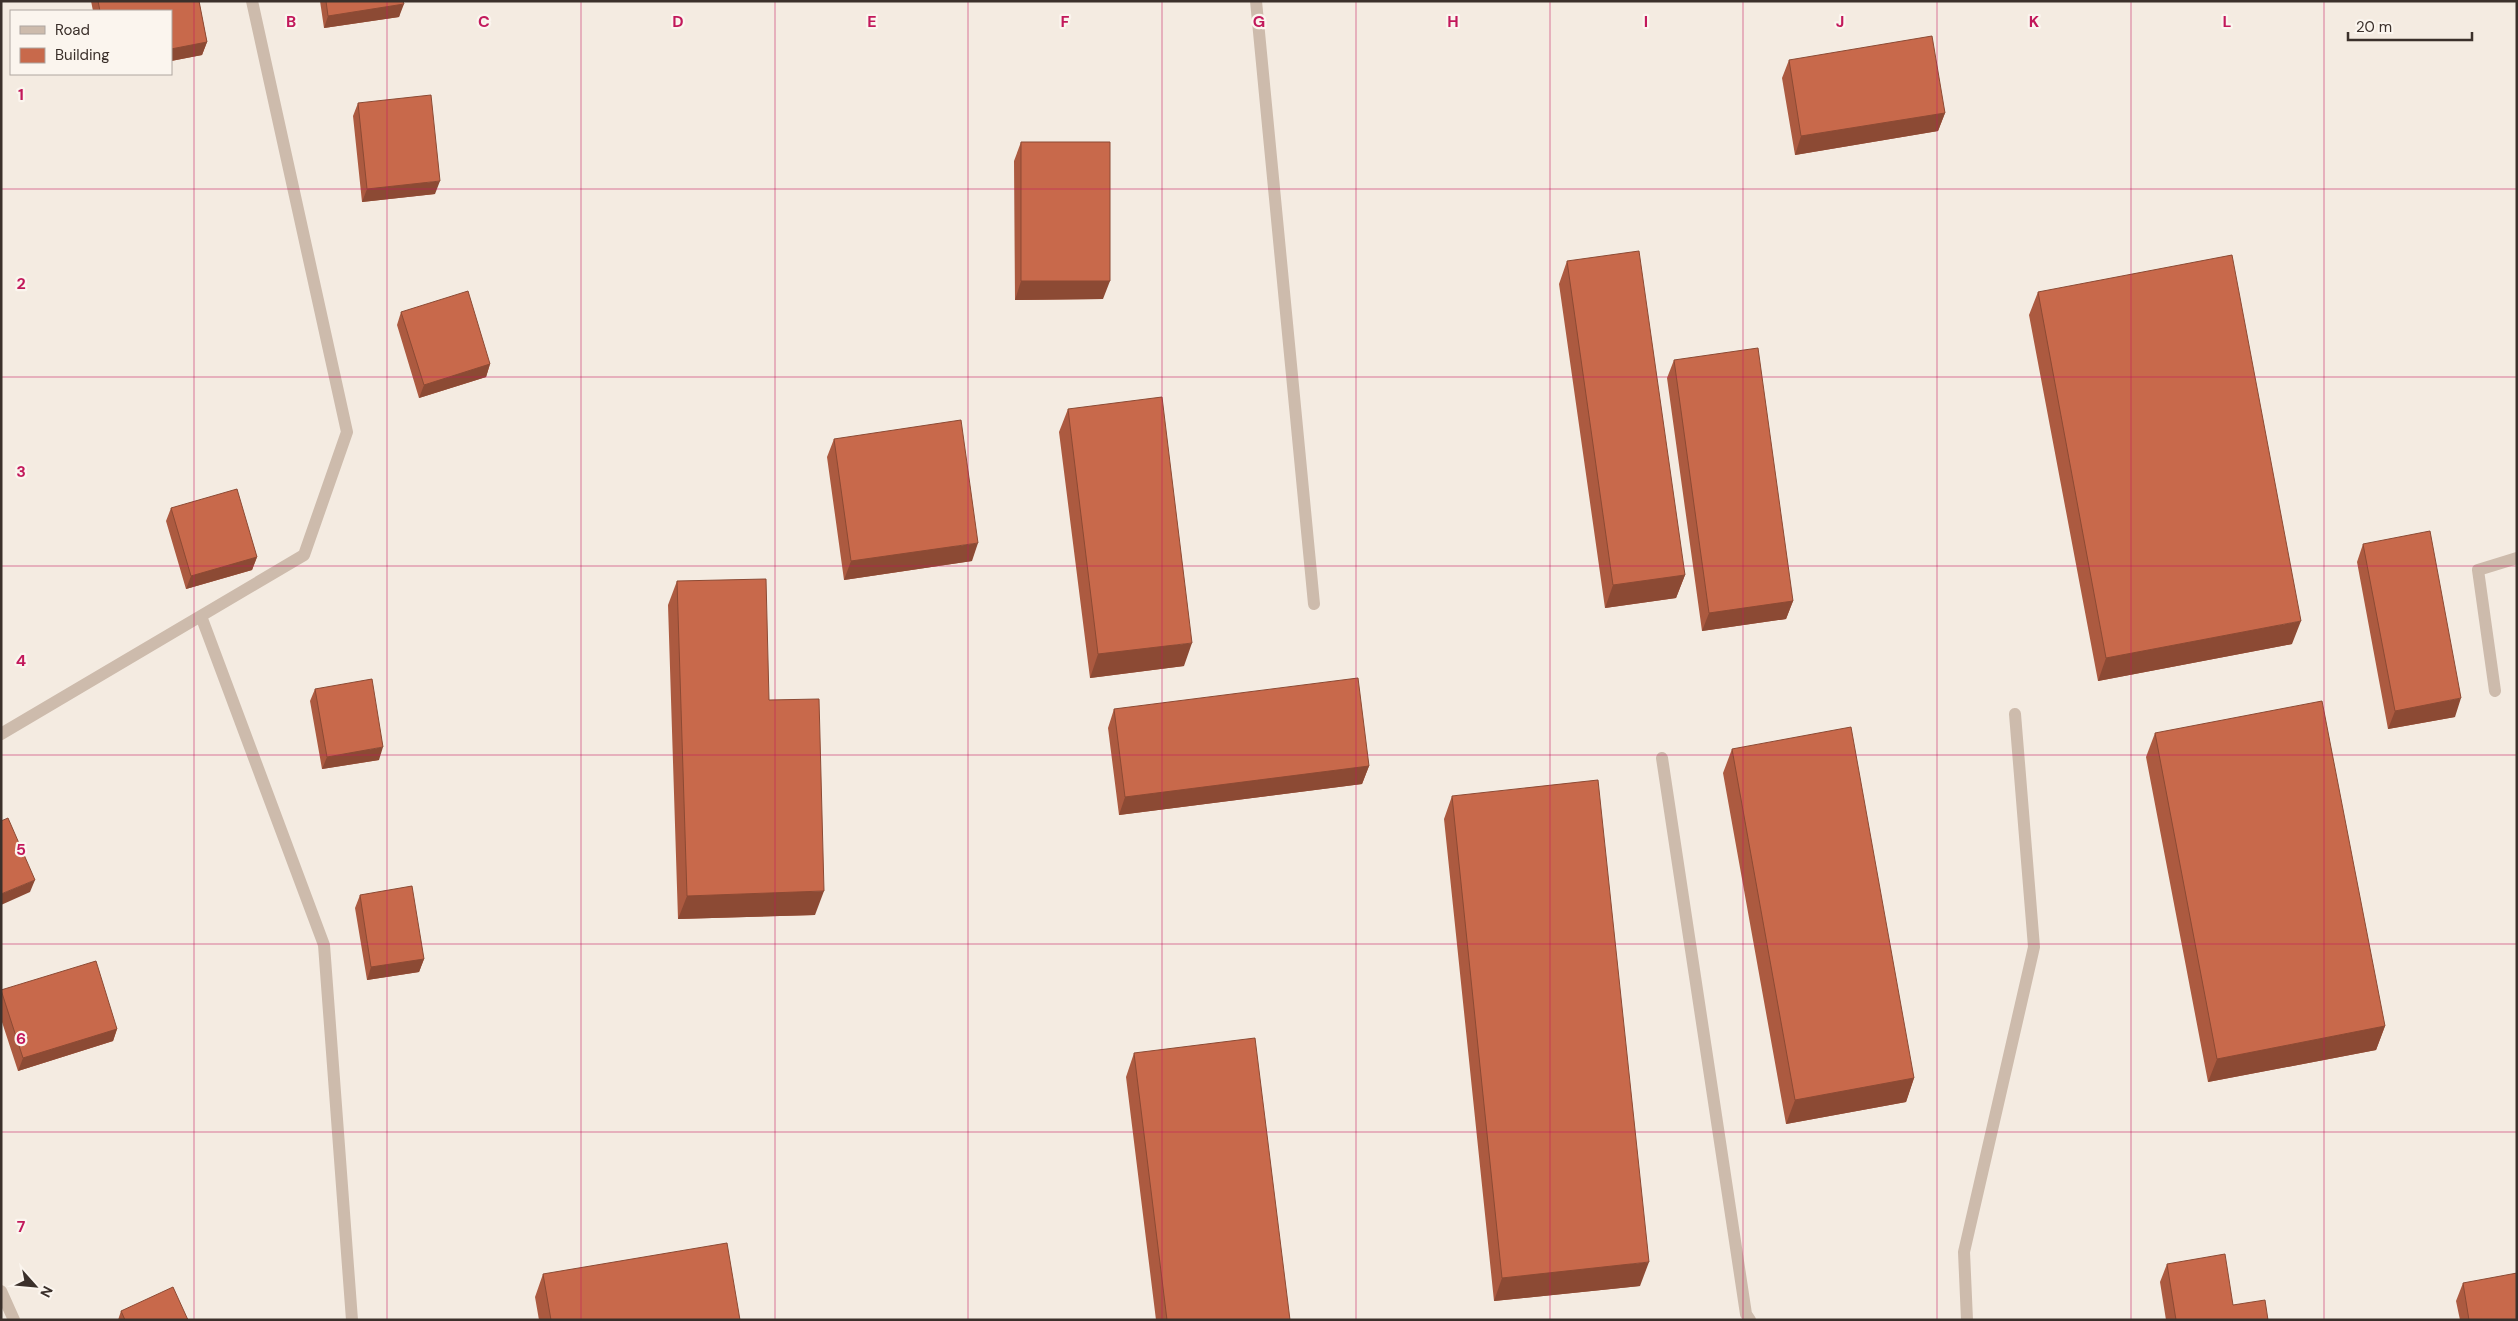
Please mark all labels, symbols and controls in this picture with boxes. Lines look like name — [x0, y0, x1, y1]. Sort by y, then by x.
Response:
legend — [10, 10, 172, 75]
scale bar — [2348, 10, 2472, 42]
text: B — [286, 11, 296, 32]
text: C — [478, 11, 490, 32]
text: D — [672, 11, 684, 32]
text: E — [867, 11, 877, 32]
text: F — [1061, 11, 1070, 32]
text: G — [1253, 11, 1265, 32]
text: H — [1447, 11, 1459, 32]
text: I — [1644, 11, 1648, 32]
text: J — [1836, 11, 1844, 32]
text: K — [2029, 11, 2040, 32]
text: L — [2223, 11, 2232, 32]
text: 20 m — [2356, 17, 2392, 37]
text: Road — [55, 20, 90, 40]
text: Building — [55, 45, 110, 65]
text: 1 — [18, 84, 24, 105]
text: 2 — [16, 273, 26, 294]
text: 3 — [16, 461, 26, 482]
text: 4 — [16, 650, 26, 671]
text: 5 — [16, 839, 26, 860]
text: 6 — [16, 1028, 26, 1049]
text: 7 — [17, 1216, 26, 1237]
north arrow — [10, 1261, 60, 1311]
text: N — [36, 1283, 57, 1301]

